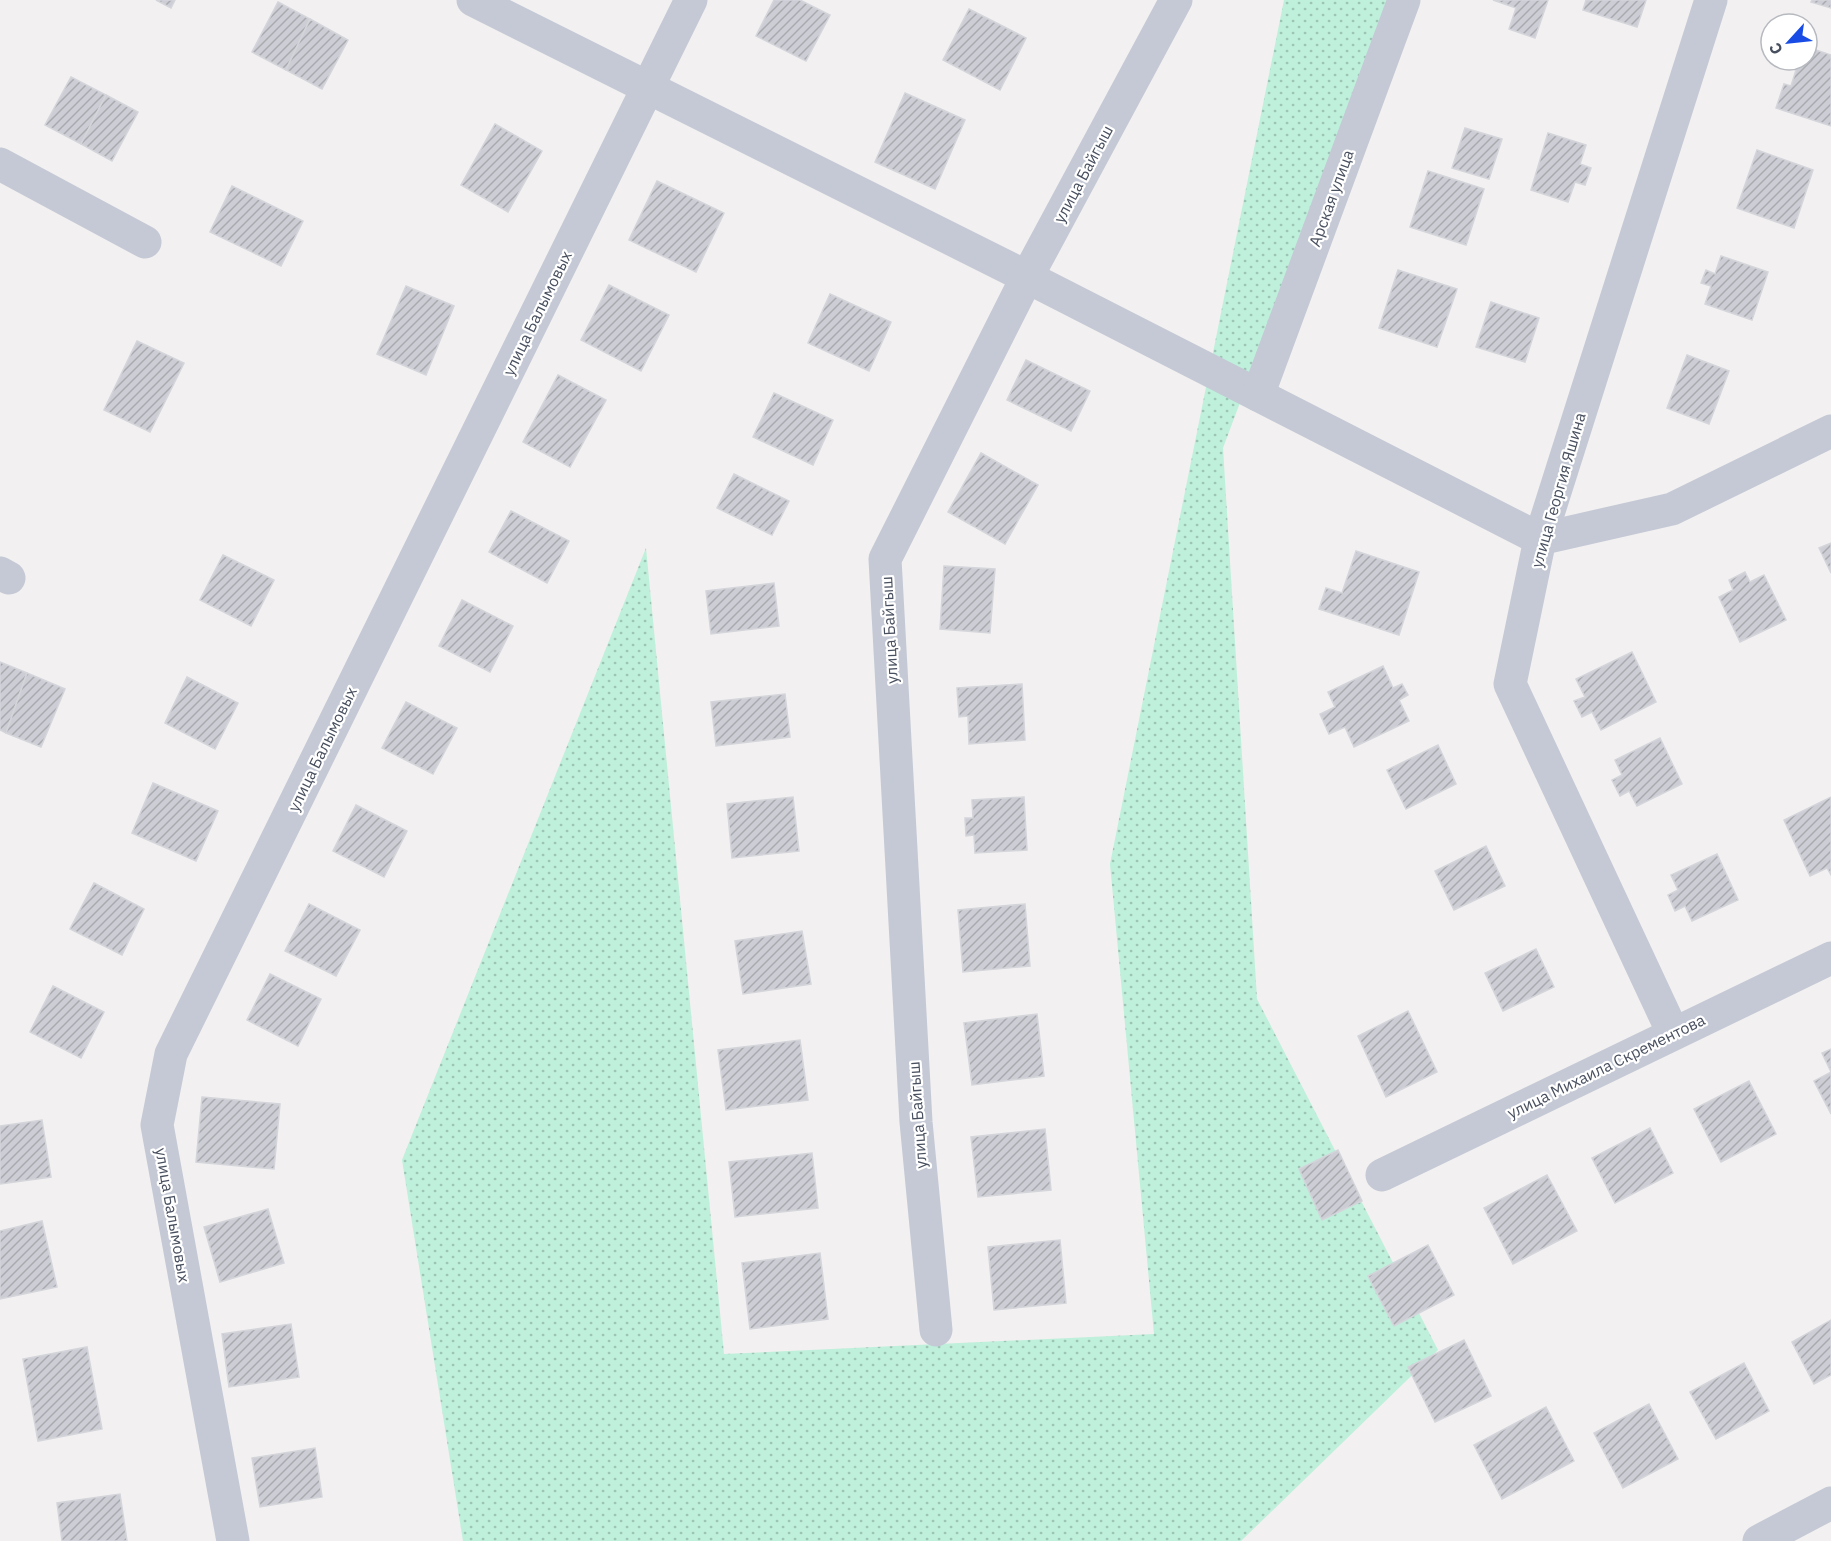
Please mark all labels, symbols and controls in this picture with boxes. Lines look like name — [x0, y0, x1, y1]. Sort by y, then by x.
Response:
north arrow — [1759, 12, 1819, 72]
text: С — [1764, 40, 1787, 58]
street label: улица Байгыш — [1049, 122, 1117, 226]
street label: Арская улица — [1304, 147, 1358, 249]
street label: улица Балымовых — [498, 247, 576, 379]
street label: улица Георгия Яшина — [1526, 410, 1590, 570]
street label: улица Байгыш — [876, 576, 902, 684]
street label: улица Балымовых — [283, 683, 361, 815]
street label: улица Михаила Скрементова — [1504, 1009, 1709, 1123]
street label: улица Байгыш — [903, 1061, 931, 1169]
street label: улица Балымовых — [151, 1146, 195, 1284]

